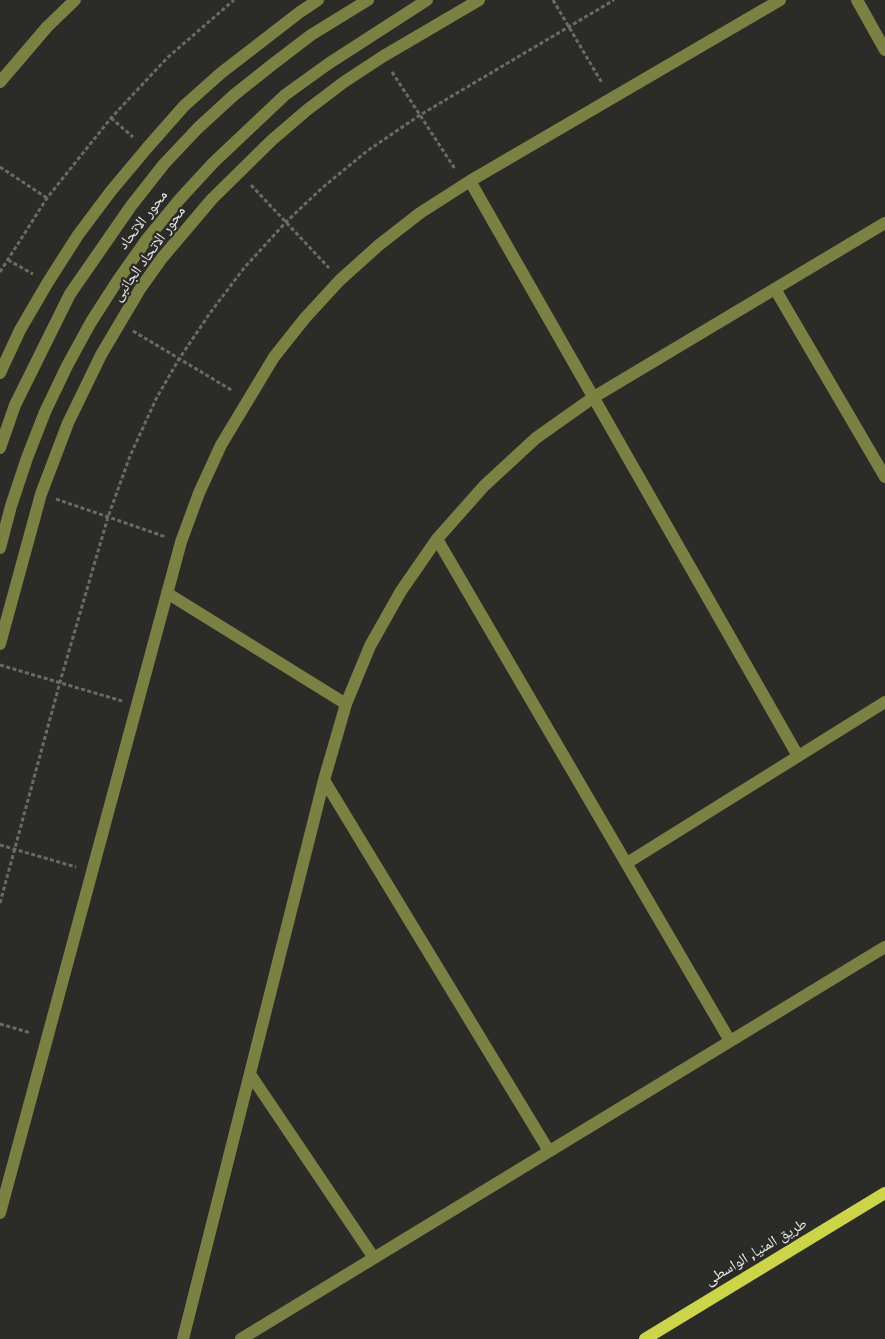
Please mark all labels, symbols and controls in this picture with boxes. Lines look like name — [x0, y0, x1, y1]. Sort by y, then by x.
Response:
street label: محور الاتحاد — [114, 187, 172, 253]
street label: محور الاتحاد الجانبى — [108, 203, 190, 305]
street label: طريق المنيا, الواسطى — [702, 1214, 810, 1290]

